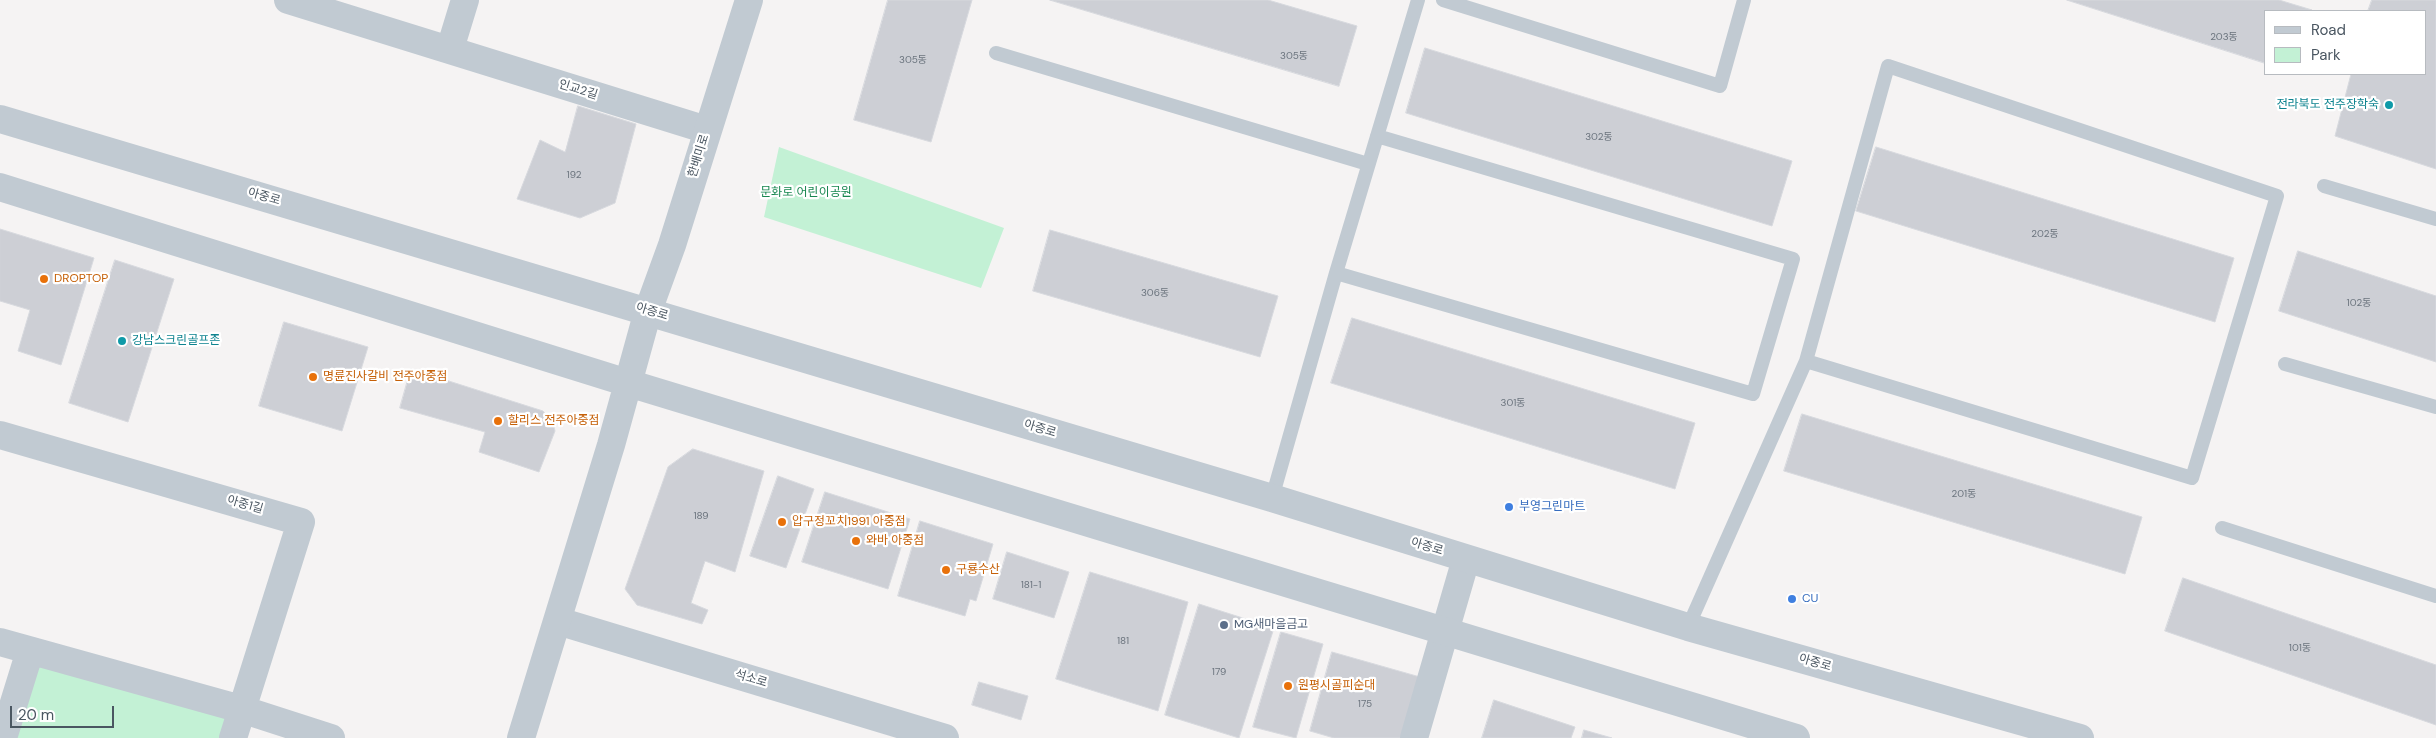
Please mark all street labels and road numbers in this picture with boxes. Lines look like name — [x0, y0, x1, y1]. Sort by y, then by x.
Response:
street label: 인교2길 — [557, 77, 599, 103]
street label: 한배미로 — [686, 133, 712, 179]
street label: 아중로 — [246, 186, 282, 208]
street label: 아중로 — [634, 300, 670, 324]
street label: 아중로 — [1022, 417, 1058, 441]
street label: 아중1길 — [225, 493, 265, 517]
street label: 아중로 — [1409, 535, 1445, 559]
street label: 아중로 — [1797, 652, 1833, 674]
street label: 석소로 — [733, 667, 769, 691]

